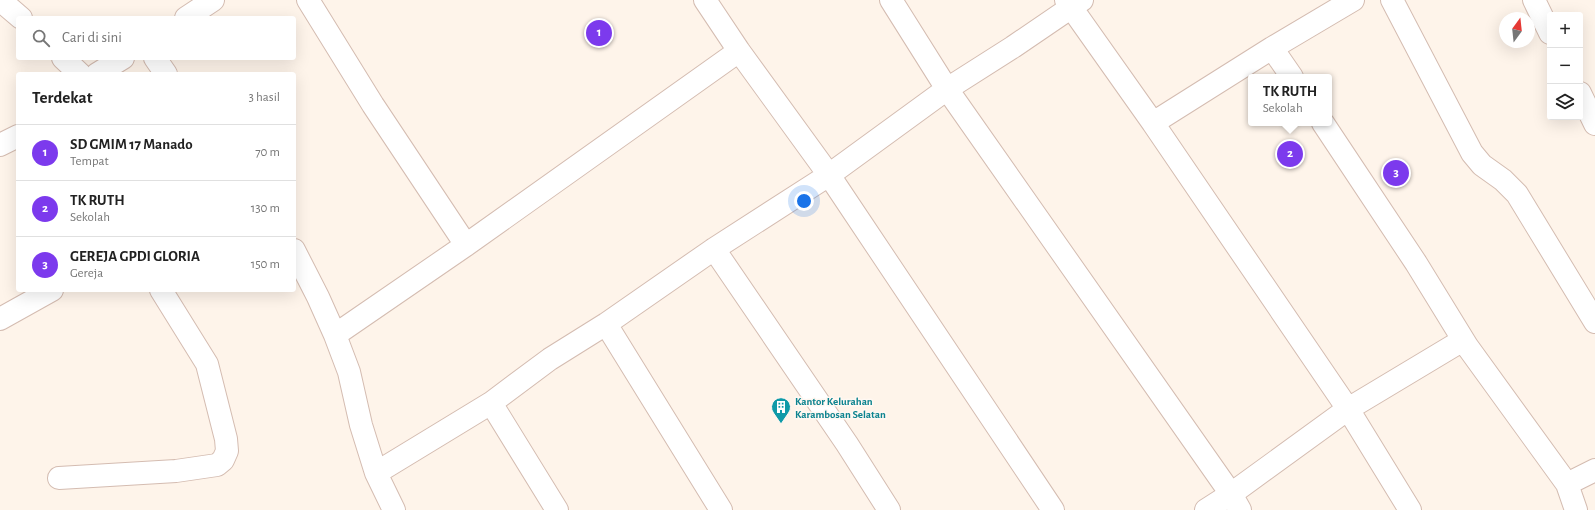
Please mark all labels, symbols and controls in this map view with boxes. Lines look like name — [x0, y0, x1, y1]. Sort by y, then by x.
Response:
north arrow — [1499, 12, 1535, 48]
map controls — [1547, 12, 1583, 120]
button: + — [1547, 12, 1583, 48]
search box — [16, 16, 296, 60]
pin: 1 — [586, 18, 612, 48]
icon: search — [30, 27, 52, 49]
text: Cari di sini — [62, 30, 122, 45]
button: − — [1547, 48, 1583, 84]
popup — [1248, 74, 1332, 126]
text: TK RUTH — [1263, 84, 1317, 99]
button: layers — [1547, 84, 1583, 120]
text: Terdekat — [32, 89, 92, 106]
text: 3 hasil — [249, 91, 280, 104]
text: Sekolah — [1263, 102, 1303, 115]
text: SD GMIM 17 Manado — [70, 137, 193, 152]
pin: 2 — [1277, 139, 1303, 169]
text: 1 — [43, 146, 47, 159]
text: 70 m — [255, 146, 280, 159]
text: Tempat — [70, 155, 109, 168]
pin: 3 — [1383, 158, 1409, 188]
your location — [794, 191, 814, 211]
text: TK RUTH — [70, 193, 125, 208]
text: 2 — [42, 202, 48, 215]
text: 130 m — [251, 202, 280, 215]
text: Sekolah — [70, 211, 110, 224]
text: GEREJA GPDI GLORIA — [70, 249, 200, 264]
text: 3 — [42, 258, 48, 271]
text: 150 m — [251, 258, 280, 271]
text: Gereja — [70, 267, 103, 280]
building icon: Kantor Kelurahan Karambosan Selatan — [770, 396, 792, 424]
place label: Kantor Kelurahan Karambosan Selatan — [795, 396, 886, 420]

